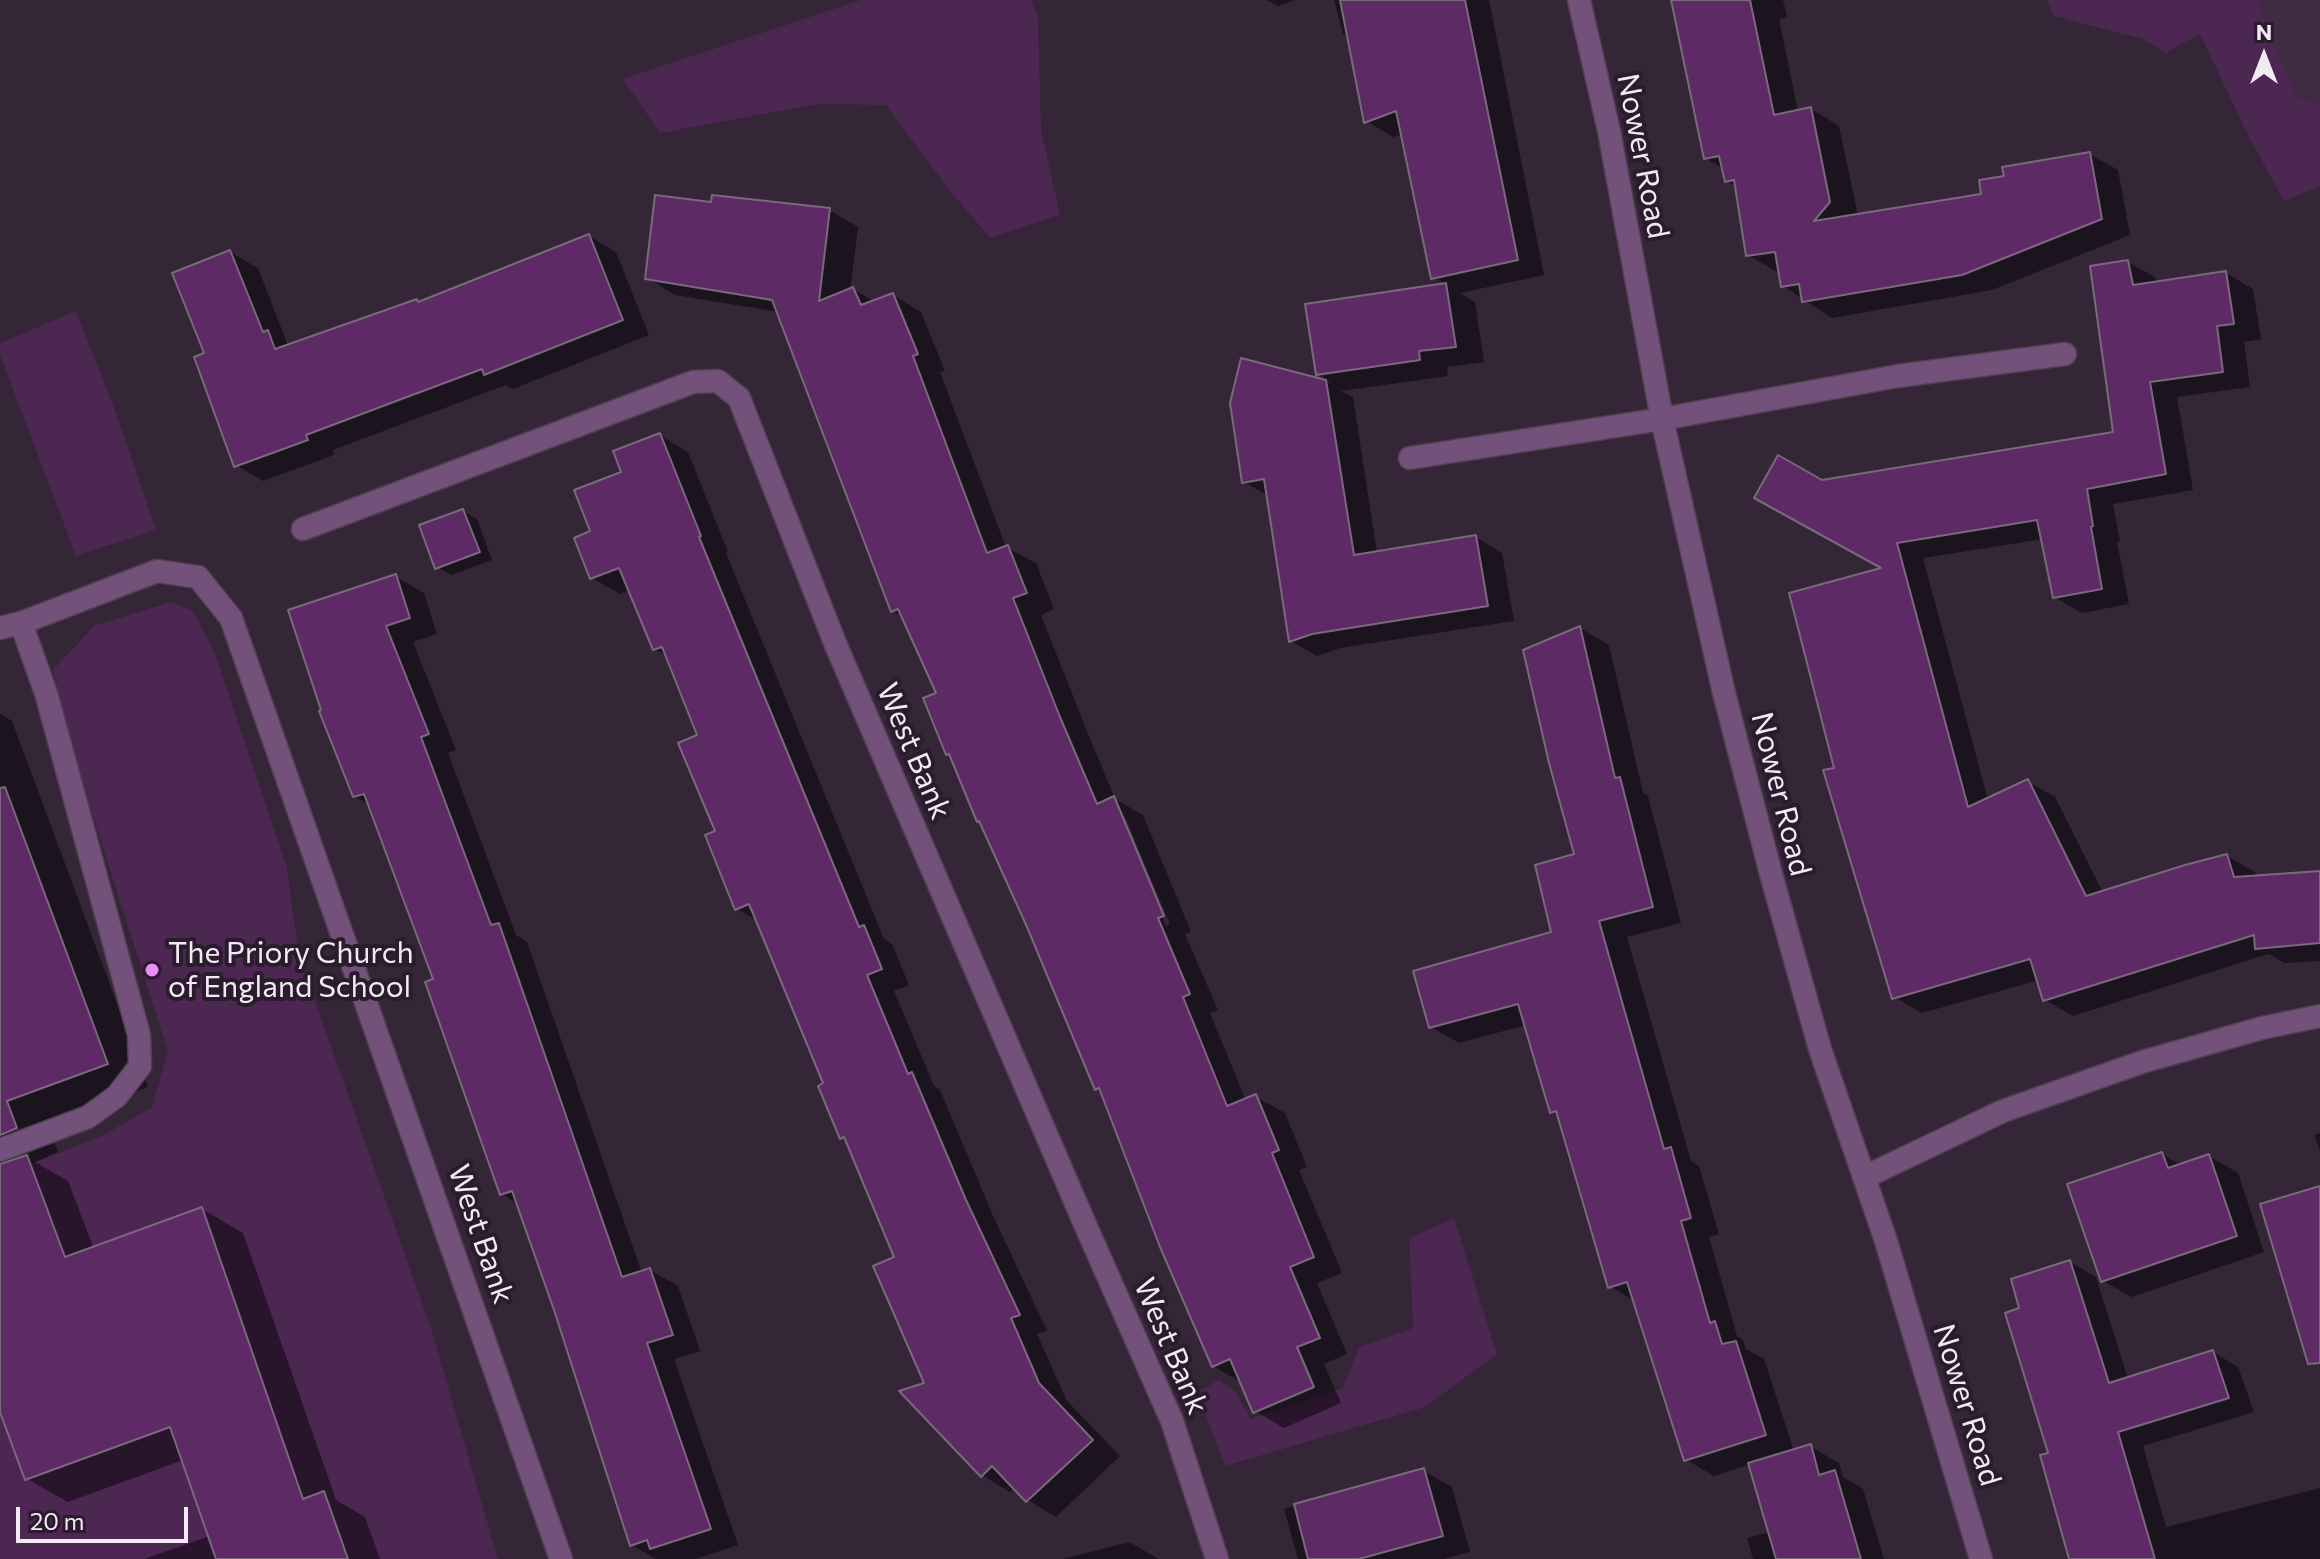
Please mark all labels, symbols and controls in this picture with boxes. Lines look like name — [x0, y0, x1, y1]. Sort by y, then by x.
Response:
north arrow — [2224, 16, 2304, 96]
text: N — [2256, 18, 2272, 45]
street label: Nower Road — [1609, 71, 1677, 241]
street label: West Bank — [869, 677, 959, 825]
street label: Nower Road — [1743, 709, 1819, 879]
place label: The Priory Church of England School — [168, 935, 414, 1006]
marker: The Priory Church of England School — [143, 961, 161, 979]
street label: West Bank — [440, 1160, 522, 1308]
street label: West Bank — [1126, 1272, 1216, 1420]
street label: Nower Road — [1925, 1320, 2009, 1490]
scale bar — [20, 1491, 192, 1541]
text: 20 m — [30, 1506, 84, 1535]

